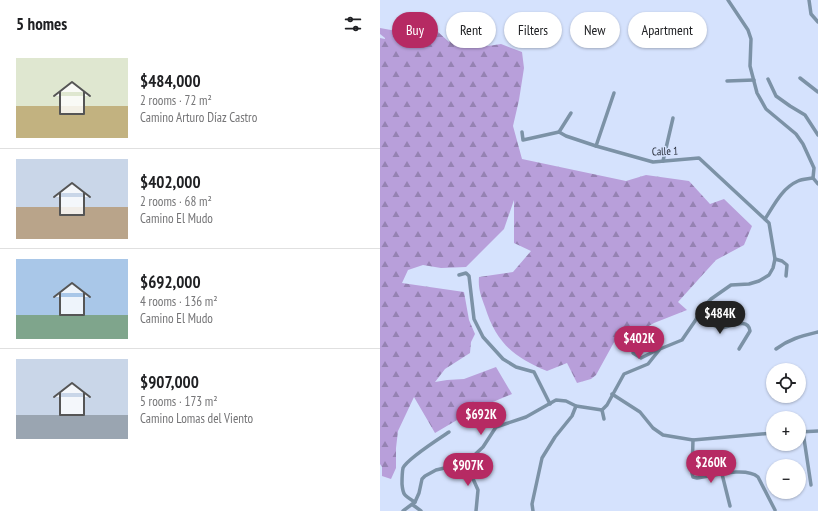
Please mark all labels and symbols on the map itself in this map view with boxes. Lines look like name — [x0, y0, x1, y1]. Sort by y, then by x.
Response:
street label: Calle 1 — [652, 144, 678, 158]
pin: $484K — [692, 301, 748, 335]
pin: $402K — [611, 326, 667, 360]
pin: $692K — [453, 402, 509, 436]
pin: $260K — [683, 450, 739, 484]
pin: $907K — [440, 453, 496, 487]

